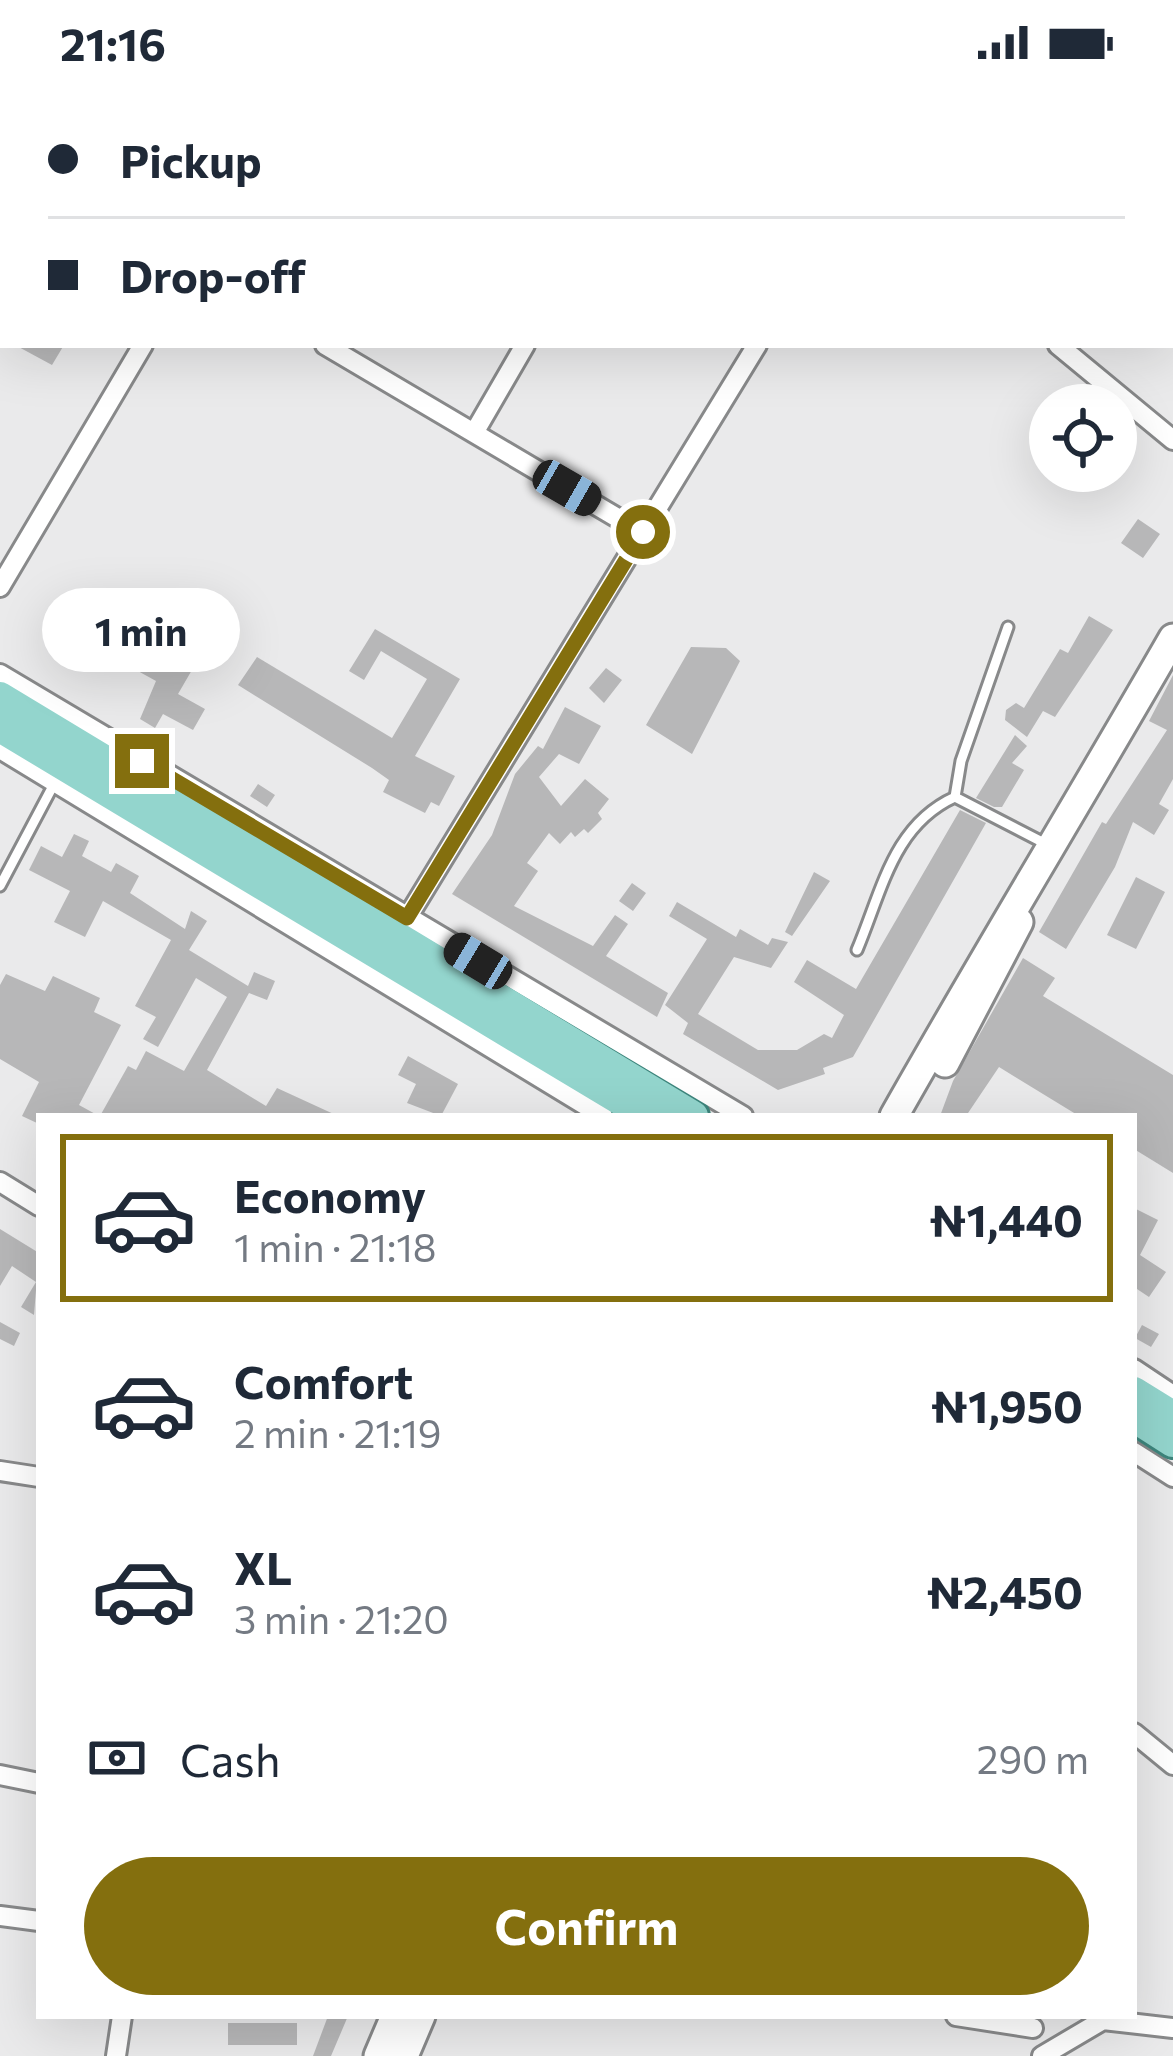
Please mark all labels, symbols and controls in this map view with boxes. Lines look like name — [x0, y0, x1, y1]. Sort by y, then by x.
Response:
text: 21:16 — [60, 15, 166, 70]
text: Pickup — [120, 132, 262, 187]
text: Drop-off — [120, 247, 306, 302]
map controls — [1029, 384, 1137, 492]
button: locate — [1029, 384, 1137, 492]
car — [527, 454, 607, 522]
route start — [616, 505, 670, 559]
callout: 1 min — [43, 587, 241, 671]
text: 1 min — [95, 606, 187, 654]
route end — [115, 734, 169, 788]
car — [438, 927, 518, 995]
icon: car — [90, 1164, 198, 1272]
text: Economy — [234, 1167, 426, 1222]
text: ₦1,440 — [929, 1191, 1083, 1246]
text: 1 min · 21:18 — [234, 1222, 437, 1270]
icon: car — [90, 1350, 198, 1458]
text: Comfort — [234, 1353, 413, 1408]
text: ₦1,950 — [931, 1377, 1083, 1432]
text: 2 min · 21:19 — [234, 1408, 441, 1456]
icon: car — [90, 1536, 198, 1644]
text: XL — [234, 1539, 292, 1594]
text: ₦2,450 — [926, 1563, 1083, 1618]
text: 3 min · 21:20 — [234, 1594, 449, 1642]
icon: cash — [84, 1725, 150, 1791]
text: Cash — [180, 1731, 281, 1786]
text: 290 m — [977, 1734, 1089, 1782]
button: Confirm — [84, 1857, 1089, 1995]

